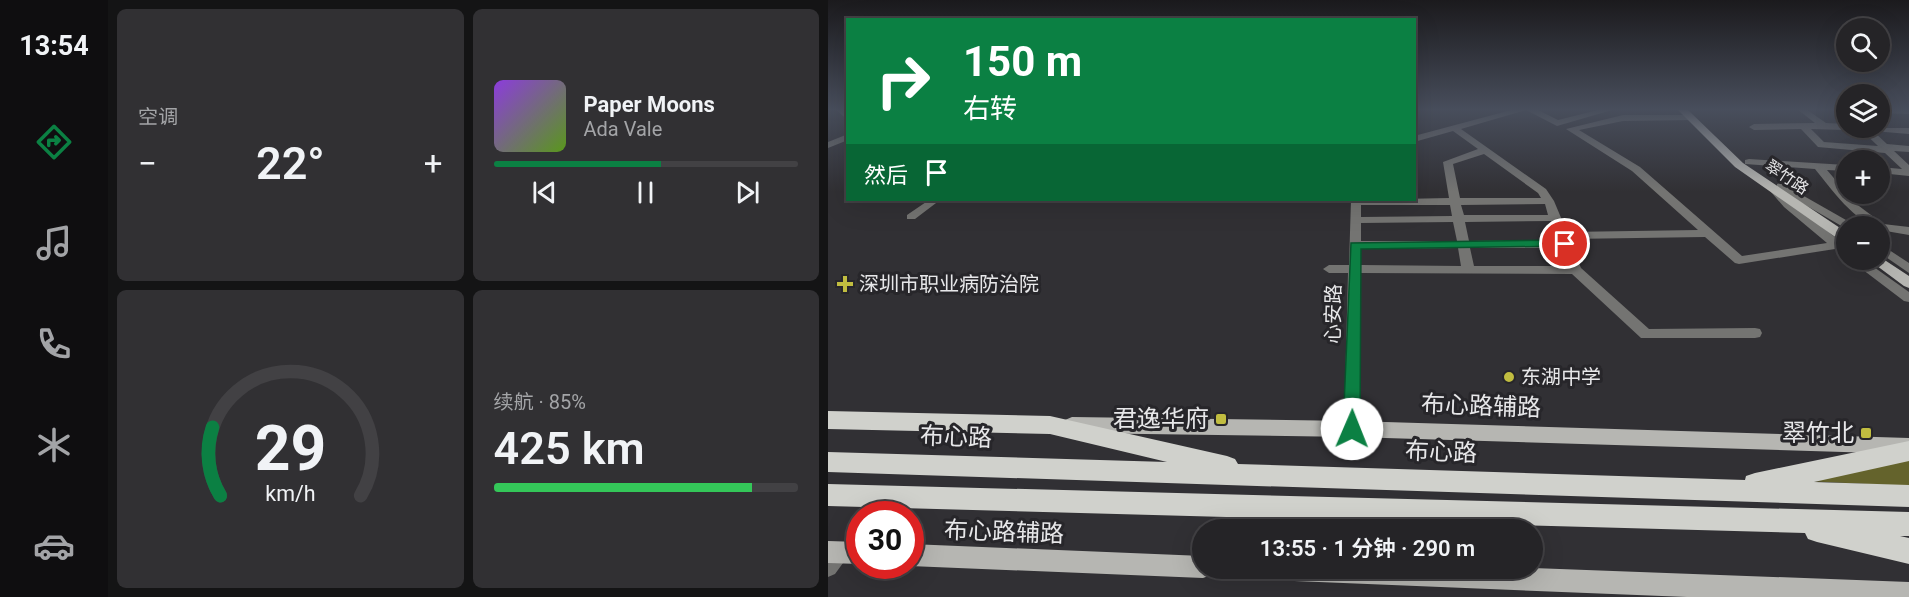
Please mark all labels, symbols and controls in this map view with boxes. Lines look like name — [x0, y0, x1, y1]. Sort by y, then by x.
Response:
map controls — [1836, 18, 1890, 270]
button: search — [1836, 18, 1890, 72]
text: 13:54 — [19, 30, 89, 62]
text: 150 m — [963, 37, 1082, 86]
icon: right — [864, 42, 942, 120]
button: layers — [1836, 84, 1890, 138]
text: Paper Moons — [584, 92, 715, 117]
text: 右转 — [963, 93, 1017, 125]
text: 空调 — [138, 105, 178, 129]
text: Ada Vale — [584, 117, 662, 141]
icon: directions — [33, 121, 75, 163]
text: 22° — [256, 137, 325, 190]
text: − — [138, 144, 157, 183]
text: + — [424, 144, 443, 183]
button: + — [1836, 150, 1890, 204]
icon: arrive — [920, 156, 953, 189]
street label: 翠竹路 — [1762, 156, 1812, 198]
text: 然后 — [864, 163, 908, 188]
icon: previous — [528, 176, 561, 209]
icon: pause — [629, 176, 662, 209]
icon: next — [731, 176, 764, 209]
button: − — [1836, 216, 1890, 270]
pin — [1539, 218, 1590, 269]
icon: music — [33, 222, 75, 264]
icon: arrive — [1548, 227, 1581, 260]
place label: 深圳市职业病防治院 — [859, 272, 1039, 296]
marker: 深圳市职业病防治院 — [836, 275, 854, 293]
street label: 心安路 — [1320, 284, 1346, 344]
icon: phone — [33, 323, 75, 365]
place label: 东湖中学 — [1521, 365, 1601, 389]
marker: 东湖中学 — [1502, 370, 1516, 384]
text: 续航 · 85% — [494, 390, 586, 414]
street label: 布心路辅路 — [1421, 390, 1541, 422]
position arrow — [1320, 397, 1384, 461]
place label: 君逸华府 — [1113, 405, 1209, 433]
text: 29 — [254, 412, 326, 485]
marker: 君逸华府 — [1214, 412, 1228, 426]
place label: 翠竹北 — [1782, 419, 1854, 447]
text: 425 km — [494, 422, 645, 475]
street label: 布心路 — [920, 422, 992, 452]
icon: climate — [33, 424, 75, 466]
marker: 翠竹北 — [1859, 426, 1873, 440]
street label: 布心路 — [1405, 437, 1477, 467]
text: km/h — [265, 481, 315, 506]
speed limit sign: 30 — [846, 501, 924, 579]
street label: 布心路辅路 — [944, 516, 1064, 548]
icon: car — [33, 525, 75, 567]
text: 13:55 · 1 分钟 · 290 m — [1260, 536, 1475, 561]

